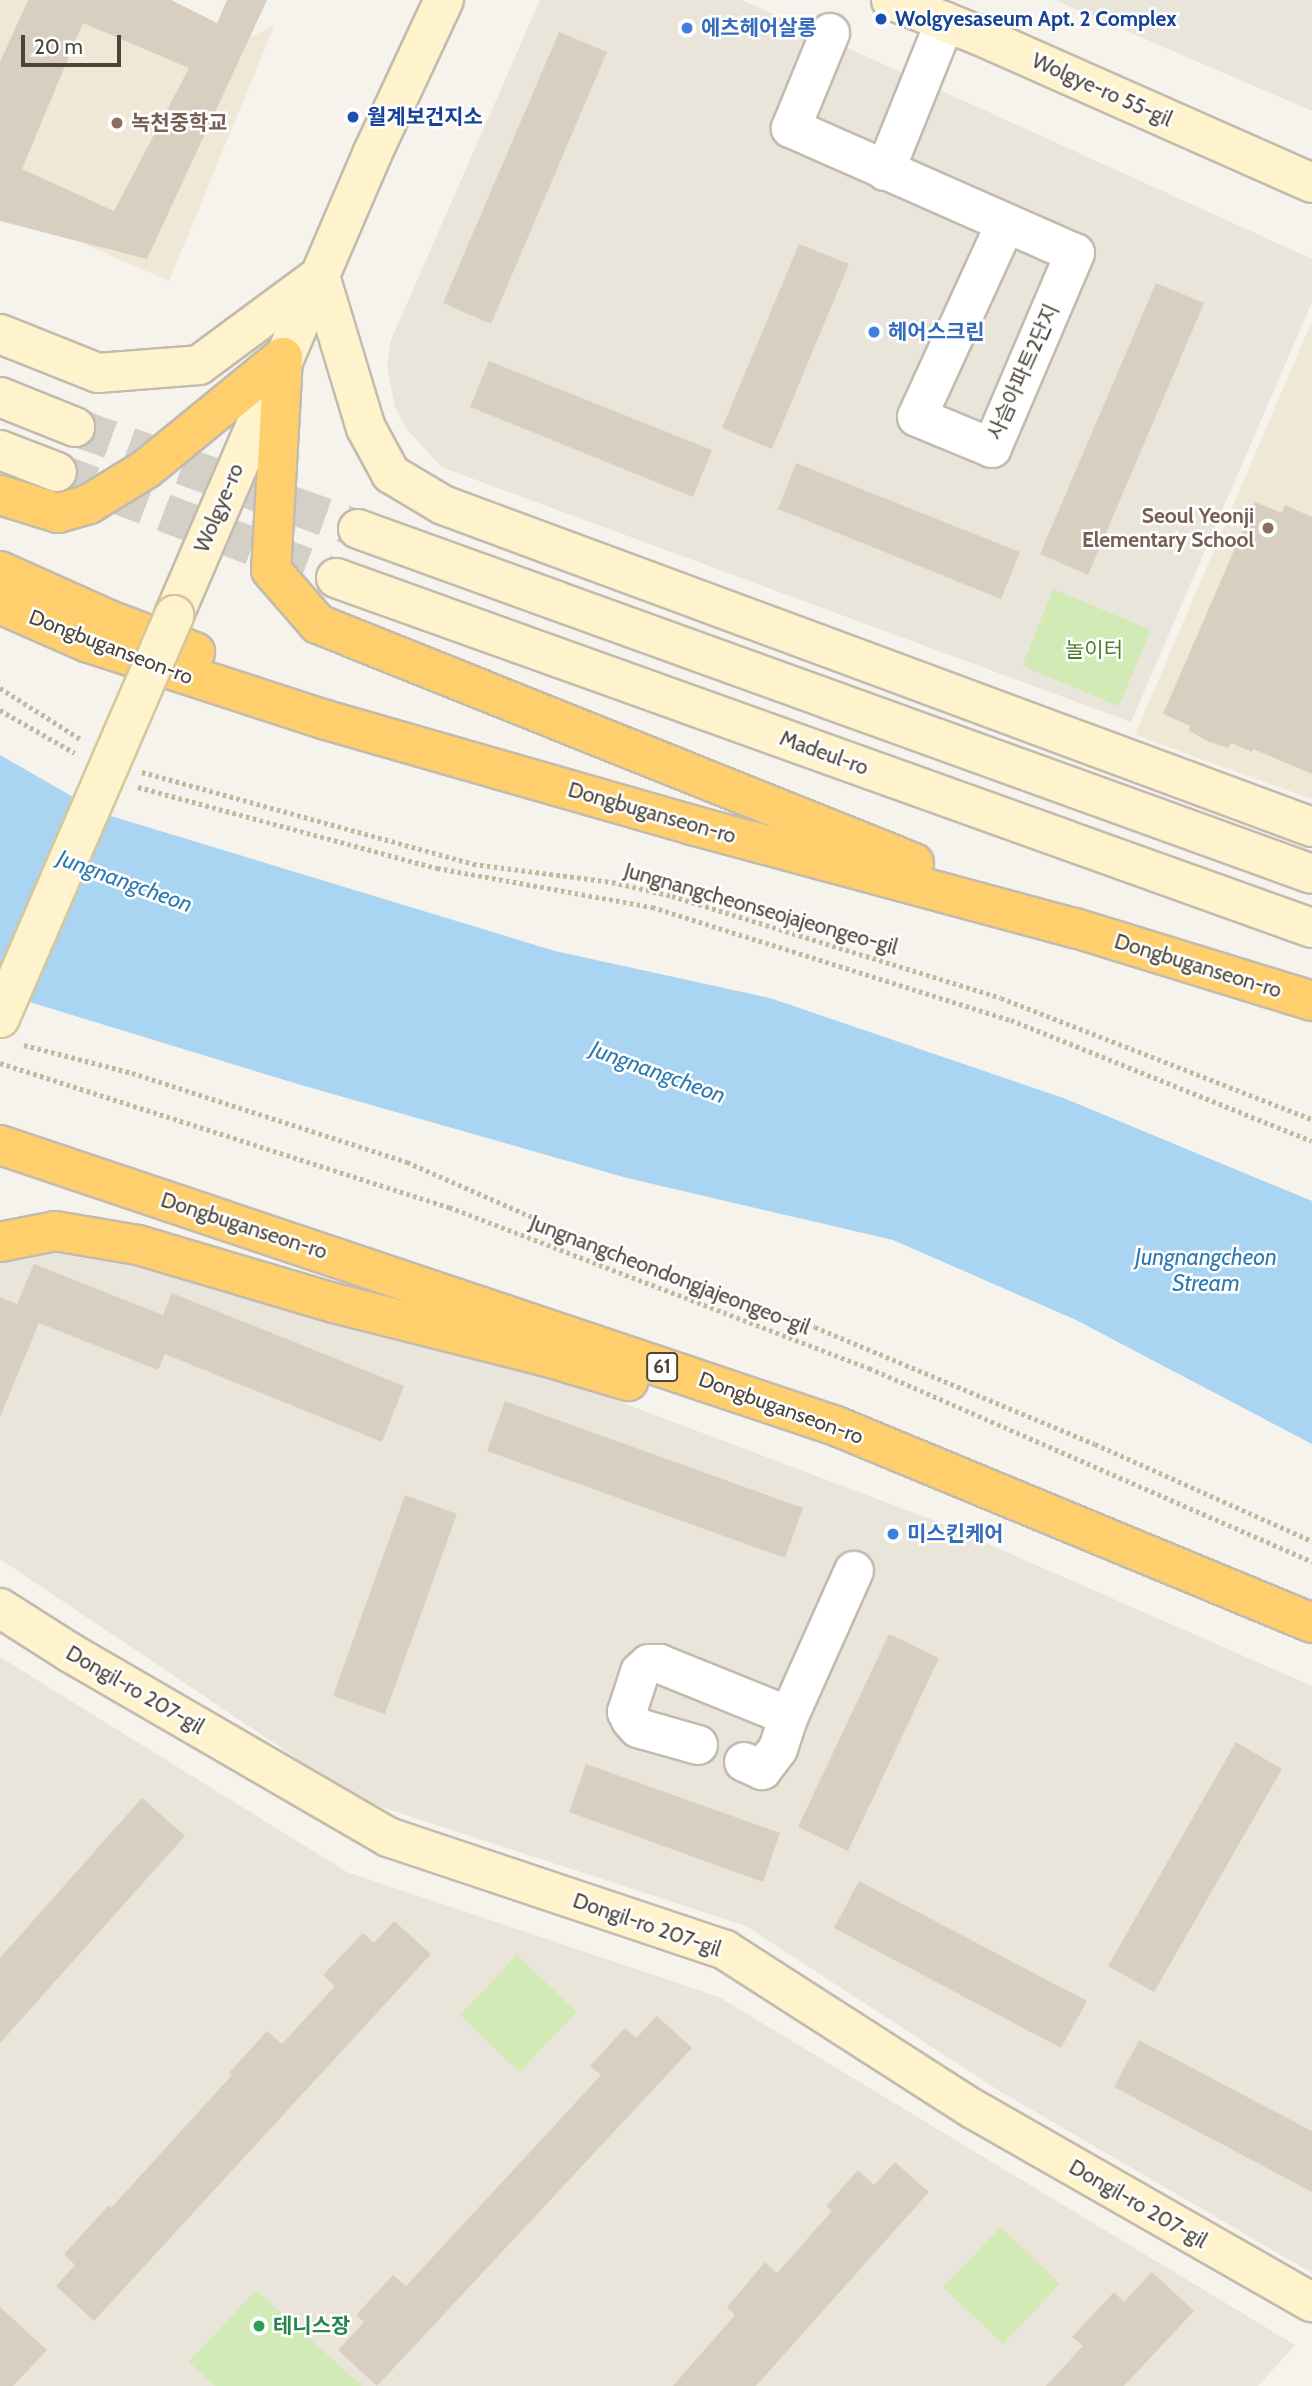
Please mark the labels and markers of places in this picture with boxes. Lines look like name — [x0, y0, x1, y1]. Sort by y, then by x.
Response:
place label: Wolgyesaseum Apt. 2 Complex — [895, 6, 1177, 32]
marker: Wolgyesaseum Apt. 2 Complex — [873, 11, 889, 27]
place label: 에츠헤어살롱 — [701, 15, 817, 41]
marker: 에츠헤어살롱 — [679, 20, 695, 36]
place label: 월계보건지소 — [367, 104, 483, 130]
marker: 월계보건지소 — [345, 109, 361, 125]
place label: 녹천중학교 — [131, 110, 228, 136]
marker: 녹천중학교 — [109, 115, 125, 131]
place label: 헤어스크린 — [888, 319, 985, 345]
marker: 헤어스크린 — [866, 324, 882, 340]
place label: Seoul Yeonji Elementary School — [1082, 503, 1254, 553]
marker: Seoul Yeonji Elementary School — [1260, 520, 1276, 536]
place label: 미스킨케어 — [907, 1521, 1004, 1547]
marker: 미스킨케어 — [885, 1526, 901, 1542]
place label: 테니스장 — [273, 2313, 350, 2339]
marker: 테니스장 — [251, 2318, 267, 2334]

